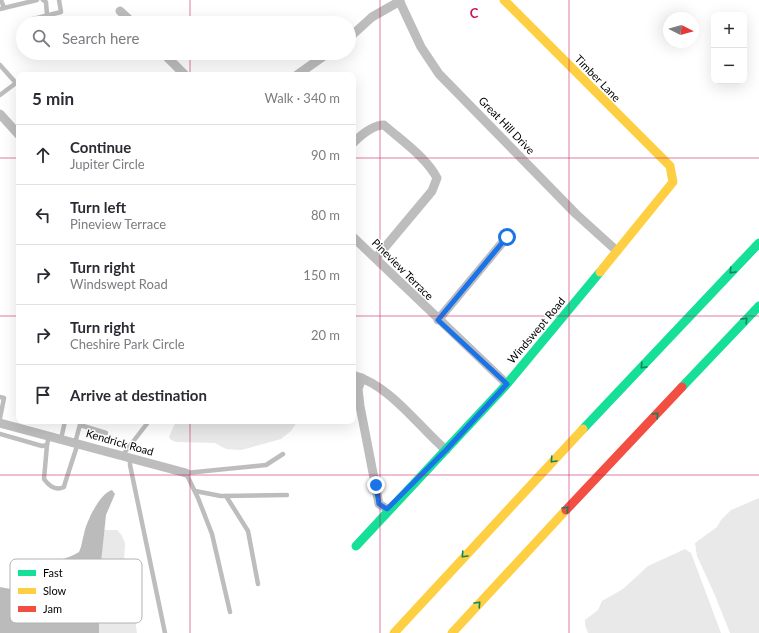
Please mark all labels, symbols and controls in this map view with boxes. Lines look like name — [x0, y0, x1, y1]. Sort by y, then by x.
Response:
text: C — [470, 5, 479, 21]
north arrow — [663, 12, 699, 48]
map controls — [711, 12, 747, 84]
button: + — [711, 12, 747, 48]
search box — [16, 16, 356, 60]
icon: search — [30, 27, 52, 49]
text: Search here — [62, 29, 139, 47]
button: − — [711, 48, 747, 84]
street label: Timber Lane — [573, 52, 624, 104]
text: 5 min — [32, 88, 74, 109]
text: Walk · 340 m — [264, 90, 340, 106]
street label: Great Hill Drive — [476, 94, 538, 157]
text: Continue — [70, 138, 131, 156]
icon: ahead — [32, 144, 54, 166]
text: 90 m — [311, 147, 340, 163]
text: Jupiter Circle — [70, 156, 145, 172]
text: Turn left — [70, 198, 126, 216]
icon: left — [32, 204, 54, 226]
text: 80 m — [311, 207, 340, 223]
text: Pineview Terrace — [70, 216, 166, 232]
route start — [498, 228, 516, 246]
street label: Pineview Terrace — [370, 236, 436, 302]
text: Turn right — [70, 258, 135, 276]
icon: right — [32, 264, 54, 286]
one-way arrow — [729, 266, 737, 274]
text: 150 m — [303, 267, 340, 283]
text: Windswept Road — [70, 276, 168, 292]
street label: Windswept Road — [504, 294, 568, 366]
one-way arrow — [740, 317, 748, 325]
text: Turn right — [70, 318, 135, 336]
icon: right — [32, 324, 54, 346]
text: 20 m — [311, 327, 340, 343]
text: Cheshire Park Circle — [70, 336, 185, 352]
one-way arrow — [641, 361, 648, 368]
icon: arrive — [32, 384, 54, 406]
text: Arrive at destination — [70, 386, 207, 404]
one-way arrow — [651, 412, 658, 419]
street label: Kendrick Road — [85, 426, 155, 458]
one-way arrow — [551, 455, 558, 463]
route end — [367, 476, 385, 494]
one-way arrow — [562, 506, 569, 514]
one-way arrow — [462, 550, 469, 557]
legend — [10, 559, 142, 623]
text: Fast — [43, 566, 63, 579]
text: Slow — [43, 584, 67, 597]
one-way arrow — [473, 601, 480, 609]
text: Jam — [43, 602, 62, 615]

